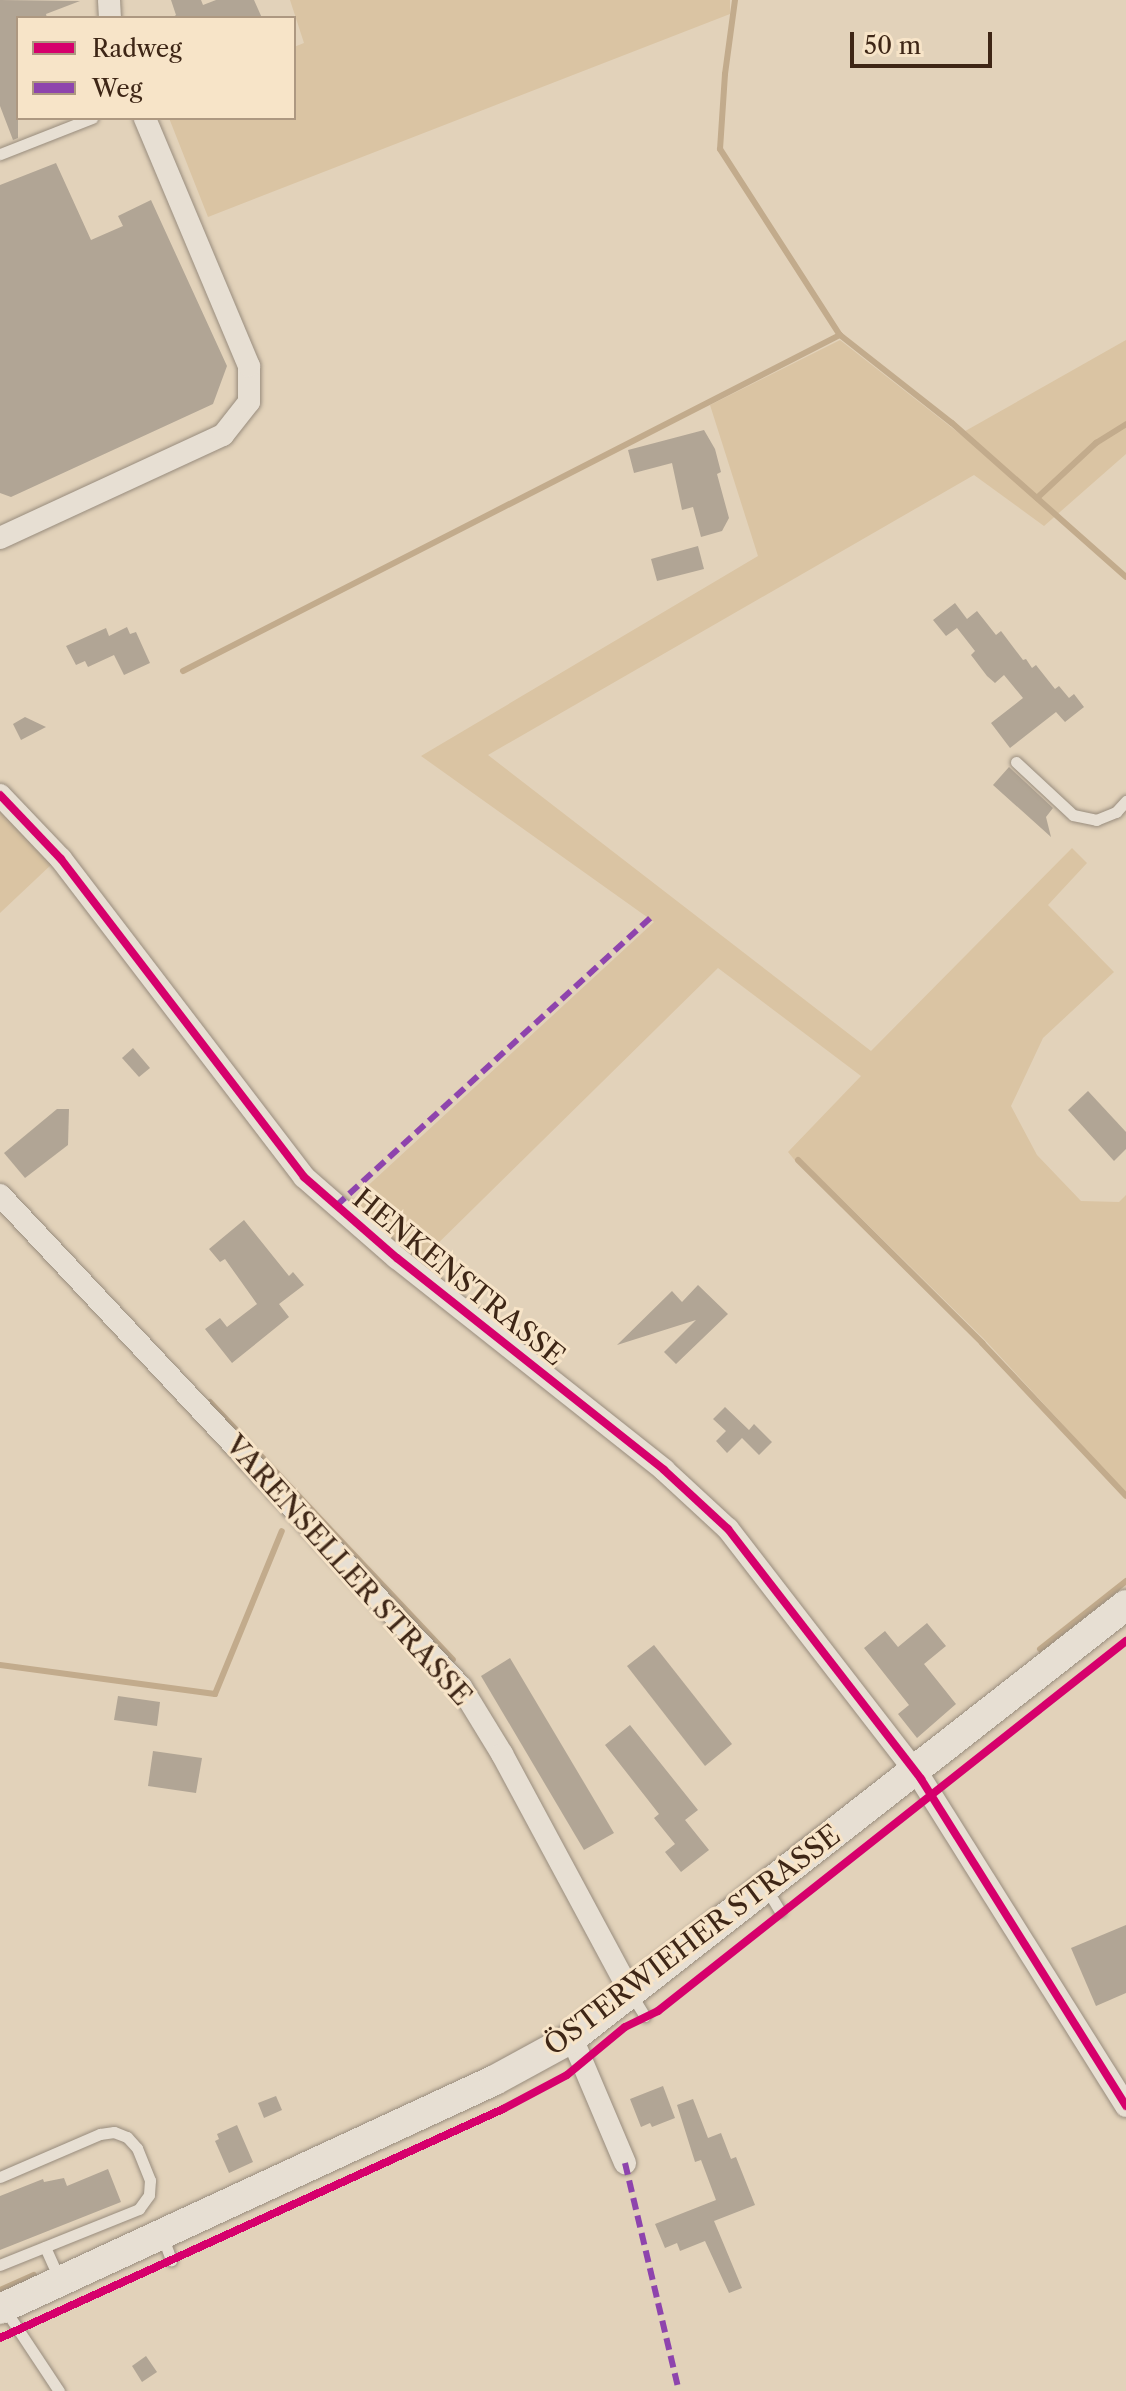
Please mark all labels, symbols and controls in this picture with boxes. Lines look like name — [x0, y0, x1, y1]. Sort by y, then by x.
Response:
legend — [16, 16, 296, 120]
scale bar — [854, 16, 996, 66]
text: 50 m — [864, 31, 921, 60]
text: Radweg — [92, 34, 182, 63]
text: Weg — [92, 74, 142, 103]
street label: HENKENSTRASSE — [346, 1181, 572, 1373]
street label: VARENSELLER STRASSE — [218, 1427, 480, 1713]
street label: ÖSTERWIEHER STRASSE — [537, 1817, 847, 2063]

